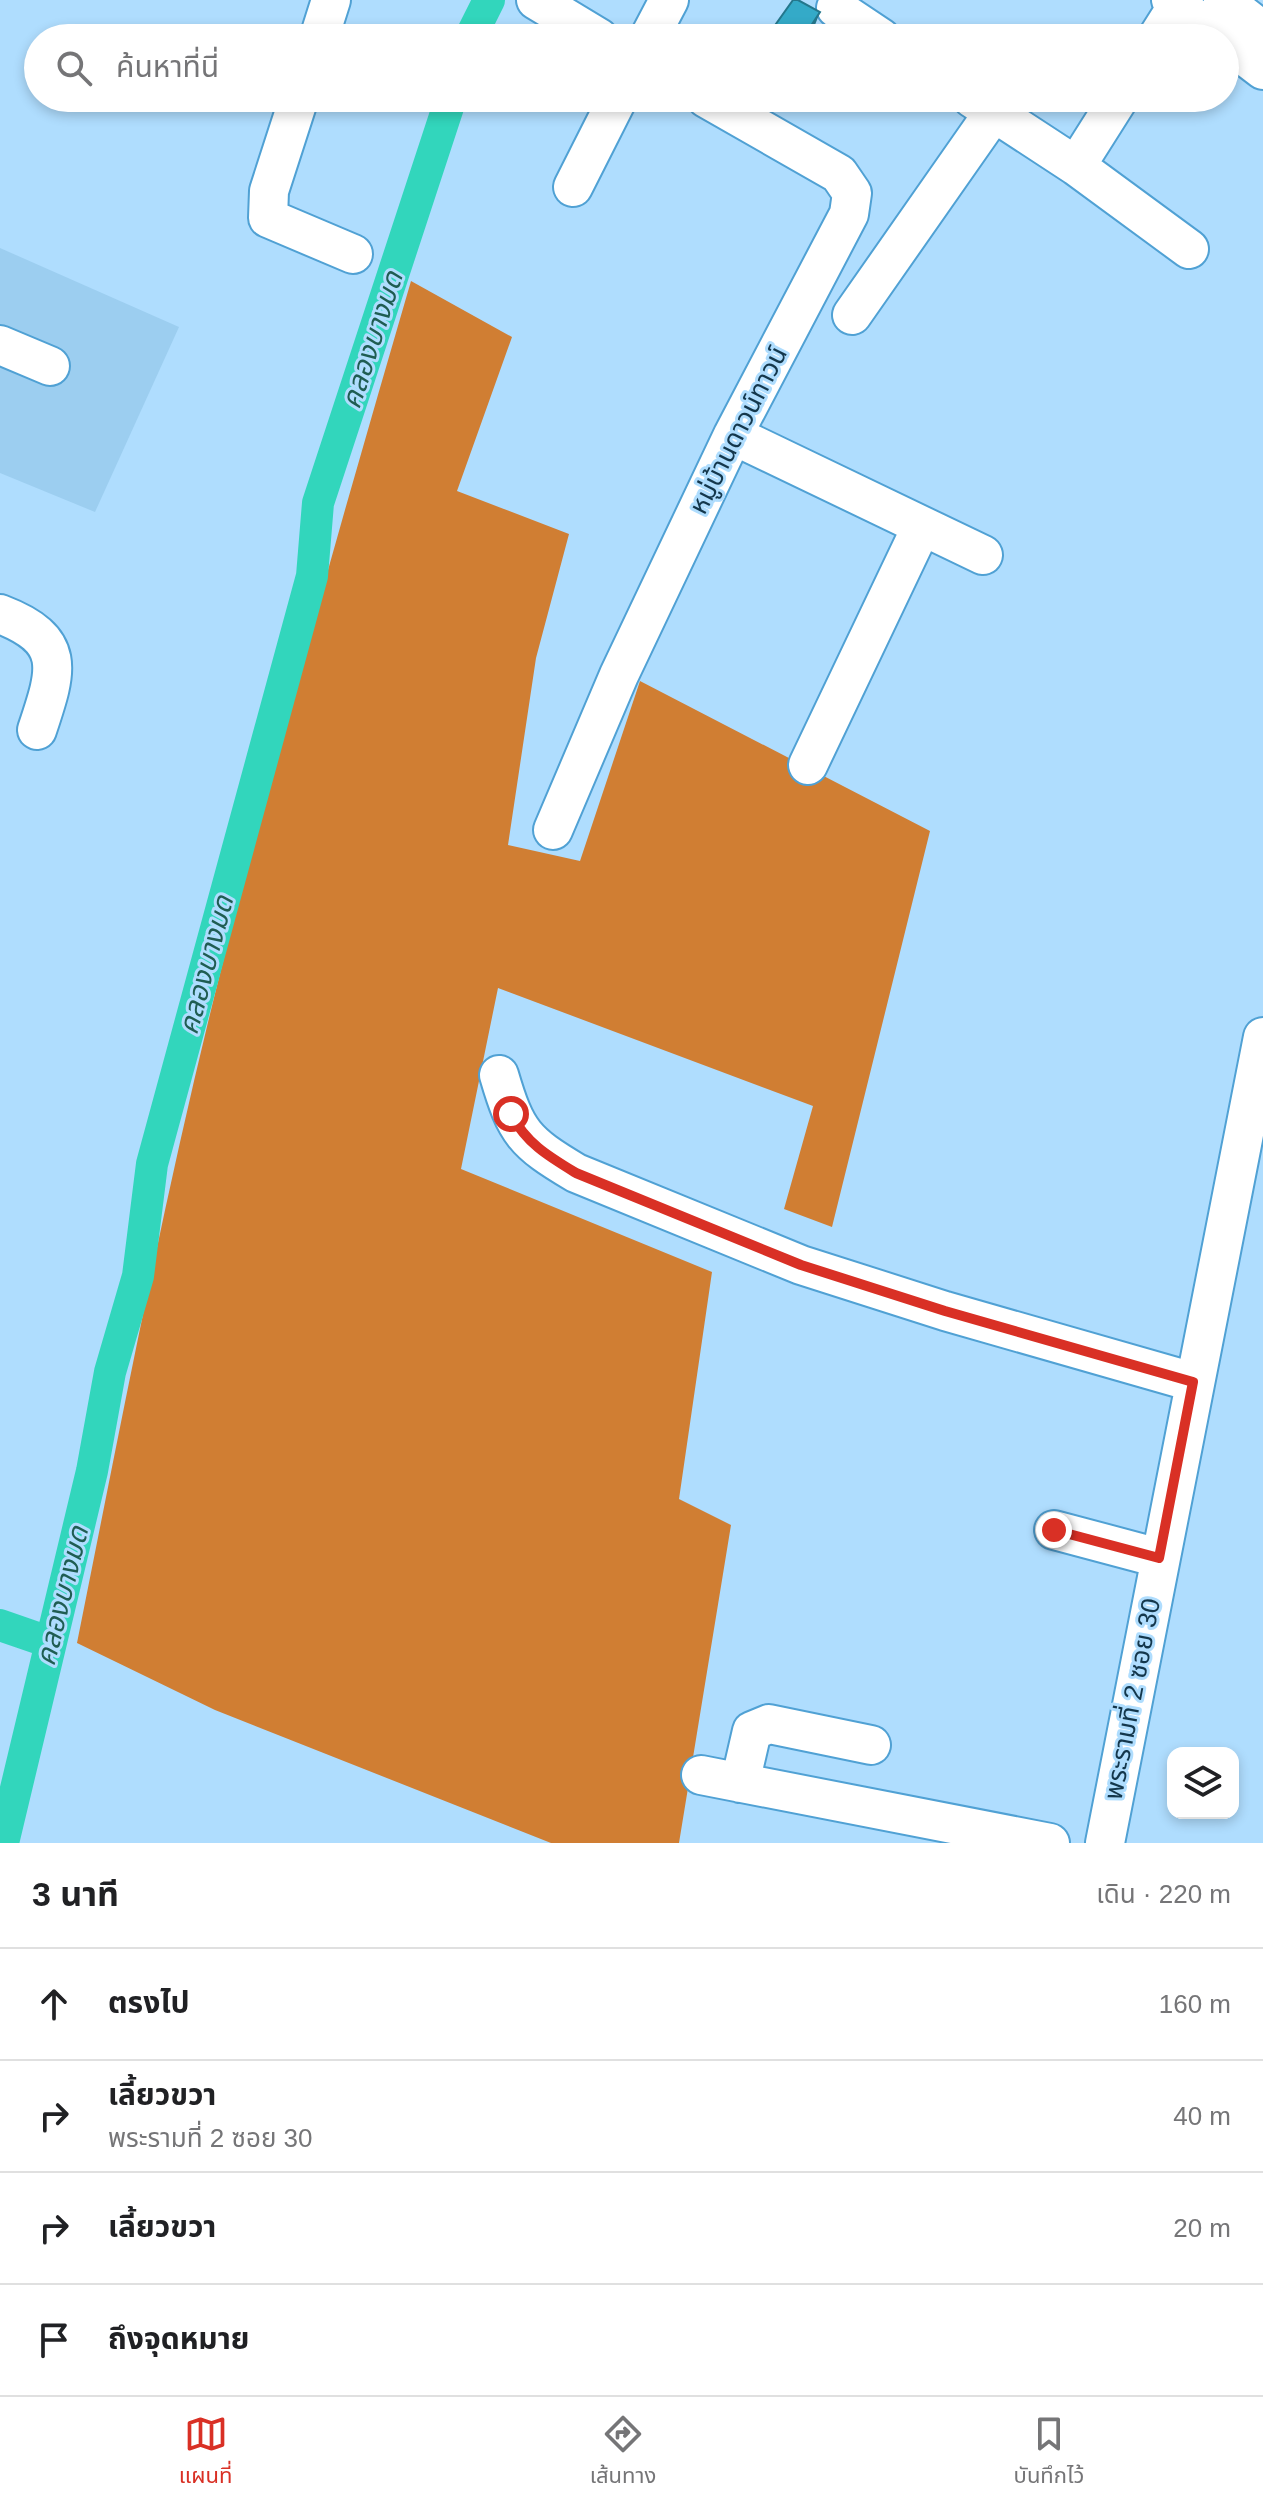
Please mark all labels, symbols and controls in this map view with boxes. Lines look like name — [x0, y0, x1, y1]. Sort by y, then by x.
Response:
search box — [24, 24, 1239, 112]
icon: search — [52, 46, 96, 90]
text: ค้นหาที่นี่ — [116, 50, 219, 83]
water label: คลองบางมด — [335, 267, 409, 412]
street label: หมู่บ้านดาวน์ทาวน์ — [683, 341, 794, 519]
water label: คลองบางมด — [173, 892, 240, 1038]
route start — [493, 1096, 529, 1132]
route end — [1036, 1512, 1072, 1548]
water label: คลองบางมด — [30, 1523, 94, 1669]
street label: พระรามที่ 2 ซอย 30 — [1095, 1595, 1166, 1802]
map controls — [1167, 1747, 1239, 1819]
button: layers — [1167, 1747, 1239, 1819]
text: 3 นาที — [32, 1875, 119, 1913]
text: เดิน · 220 m — [1096, 1879, 1231, 1909]
icon: ahead — [32, 1982, 76, 2026]
text: ตรงไป — [108, 1986, 190, 2019]
text: 160 m — [1159, 1989, 1231, 2019]
text: เลี้ยวขวา — [108, 2078, 216, 2111]
icon: right — [32, 2094, 76, 2138]
text: 40 m — [1173, 2101, 1231, 2131]
text: พระรามที่ 2 ซอย 30 — [108, 2123, 312, 2153]
icon: right — [32, 2206, 76, 2250]
text: เลี้ยวขวา — [108, 2210, 216, 2243]
text: 20 m — [1173, 2213, 1231, 2243]
icon: arrive — [32, 2318, 76, 2362]
text: ถึงจุดหมาย — [108, 2322, 249, 2355]
tab: แผนที่ — [179, 2412, 232, 2493]
tab: เส้นทาง — [590, 2412, 656, 2493]
tab: บันทึกไว้ — [1014, 2412, 1084, 2493]

